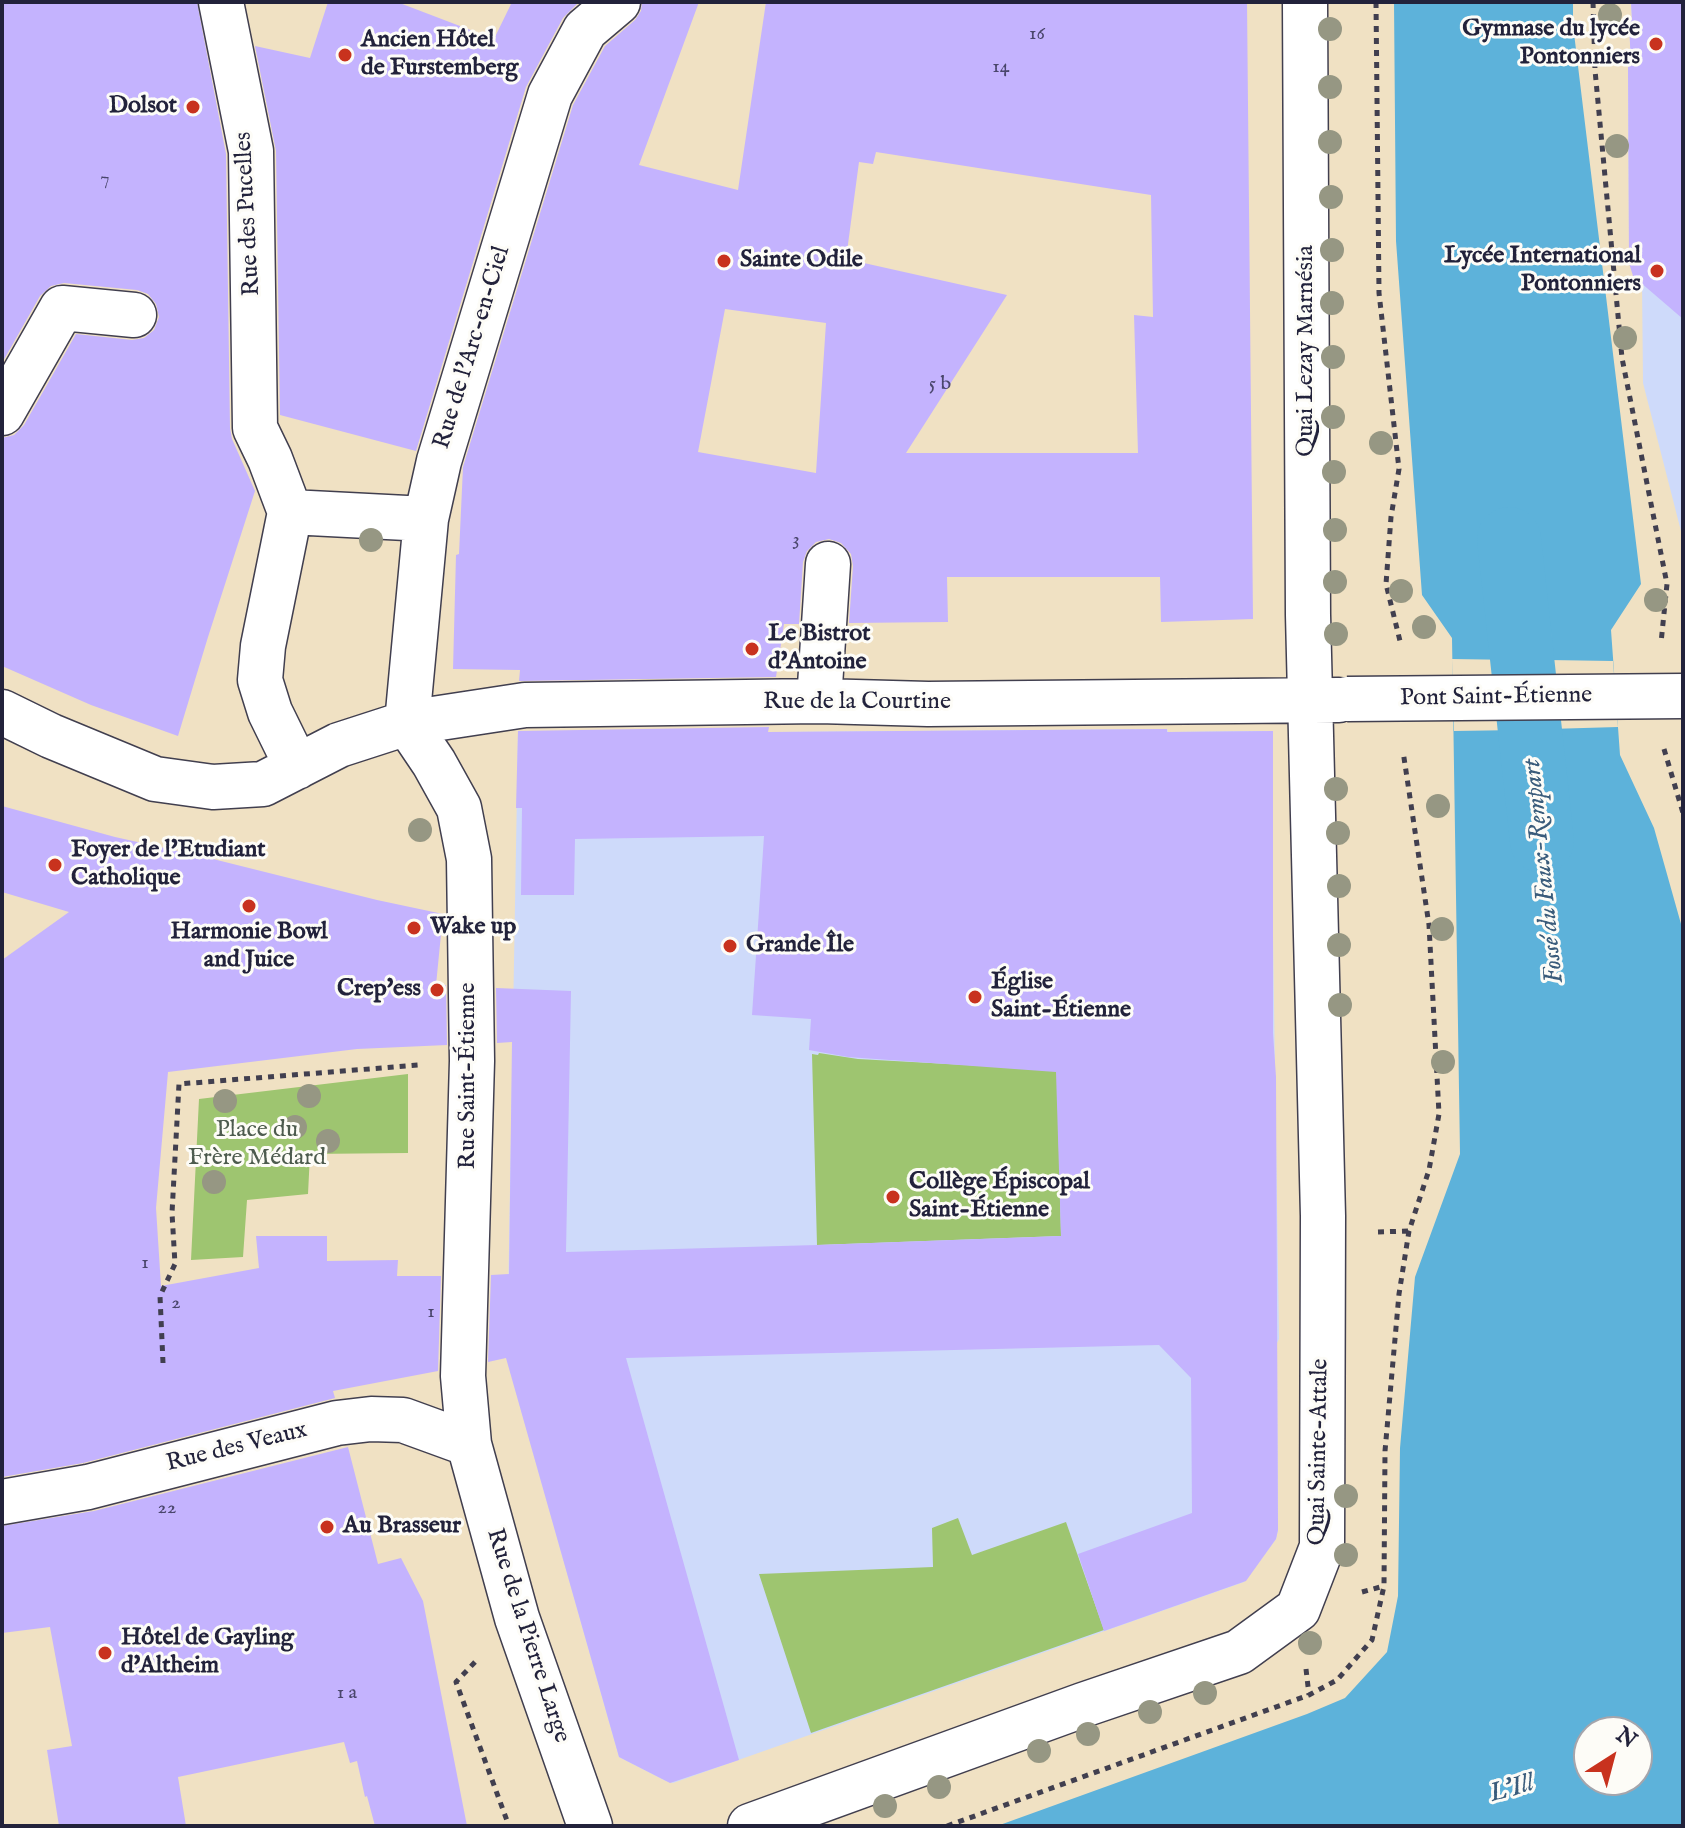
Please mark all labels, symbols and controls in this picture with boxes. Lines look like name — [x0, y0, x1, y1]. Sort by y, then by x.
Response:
place label: Gymnase du lycée Pontonniers — [1462, 16, 1640, 72]
house number: 16 — [1029, 23, 1045, 47]
place label: Ancien Hôtel de Furstemberg — [361, 27, 518, 83]
marker: Gymnase du lycée Pontonniers — [1647, 35, 1665, 53]
marker: Ancien Hôtel de Furstemberg — [336, 46, 354, 64]
house number: 14 — [992, 56, 1010, 80]
place label: Dolsot — [109, 93, 177, 121]
marker: Dolsot — [184, 98, 202, 116]
street label: Rue des Pucelles — [230, 131, 268, 297]
house number: 7 — [100, 168, 110, 192]
street label: Rue de l'Arc-en-Ciel — [428, 243, 518, 453]
place label: Lycée International Pontonniers — [1444, 243, 1641, 299]
street label: Quai Lezay Marnésia — [1293, 245, 1321, 457]
place label: Sainte Odile — [740, 247, 863, 275]
marker: Sainte Odile — [715, 252, 733, 270]
marker: Lycée International Pontonniers — [1648, 262, 1666, 280]
house number: 5 b — [929, 373, 951, 397]
house number: 3 — [792, 529, 800, 553]
place label: Le Bistrot d'Antoine — [768, 621, 870, 677]
marker: Le Bistrot d'Antoine — [743, 640, 761, 658]
street label: Pont Saint-Étienne — [1400, 682, 1592, 714]
street label: Rue de la Courtine — [763, 689, 951, 717]
water label: Fossé du Faux-Rempart — [1518, 757, 1572, 985]
place label: Foyer de l'Etudiant Catholique — [71, 837, 265, 893]
marker: Foyer de l'Etudiant Catholique — [46, 856, 64, 874]
marker: Harmonie Bowl and Juice — [240, 897, 258, 915]
place label: Wake up — [430, 914, 516, 942]
place label: Harmonie Bowl and Juice — [170, 919, 328, 975]
marker: Wake up — [405, 919, 423, 937]
place label: Grande Île — [746, 932, 854, 960]
marker: Grande Île — [721, 937, 739, 955]
place label: Église Saint-Étienne — [991, 969, 1131, 1025]
place label: Crep'ess — [337, 976, 421, 1004]
marker: Crep'ess — [428, 981, 446, 999]
street label: Rue Saint-Étienne — [455, 983, 483, 1169]
marker: Église Saint-Étienne — [966, 988, 984, 1006]
park label: Place du Frère Médard — [188, 1117, 326, 1173]
place label: Collège Épiscopal Saint-Étienne — [909, 1169, 1090, 1225]
marker: Collège Épiscopal Saint-Étienne — [884, 1188, 902, 1206]
house number: 1 — [141, 1252, 149, 1276]
house number: 2 — [171, 1292, 181, 1316]
house number: 1 — [427, 1301, 435, 1325]
street label: Quai Sainte-Attale — [1304, 1358, 1336, 1546]
street label: Rue des Veaux — [164, 1417, 310, 1479]
house number: 22 — [158, 1497, 176, 1521]
place label: Au Brasseur — [343, 1513, 461, 1541]
marker: Au Brasseur — [318, 1518, 336, 1536]
street label: Rue de la Pierre Large — [479, 1525, 575, 1747]
place label: Hôtel de Gayling d'Altheim — [121, 1625, 294, 1681]
marker: Hôtel de Gayling d'Altheim — [96, 1644, 114, 1662]
house number: 1 a — [337, 1682, 357, 1706]
north arrow — [1573, 1716, 1653, 1796]
text: N — [1610, 1721, 1642, 1755]
water label: L'Ill — [1486, 1769, 1538, 1811]

